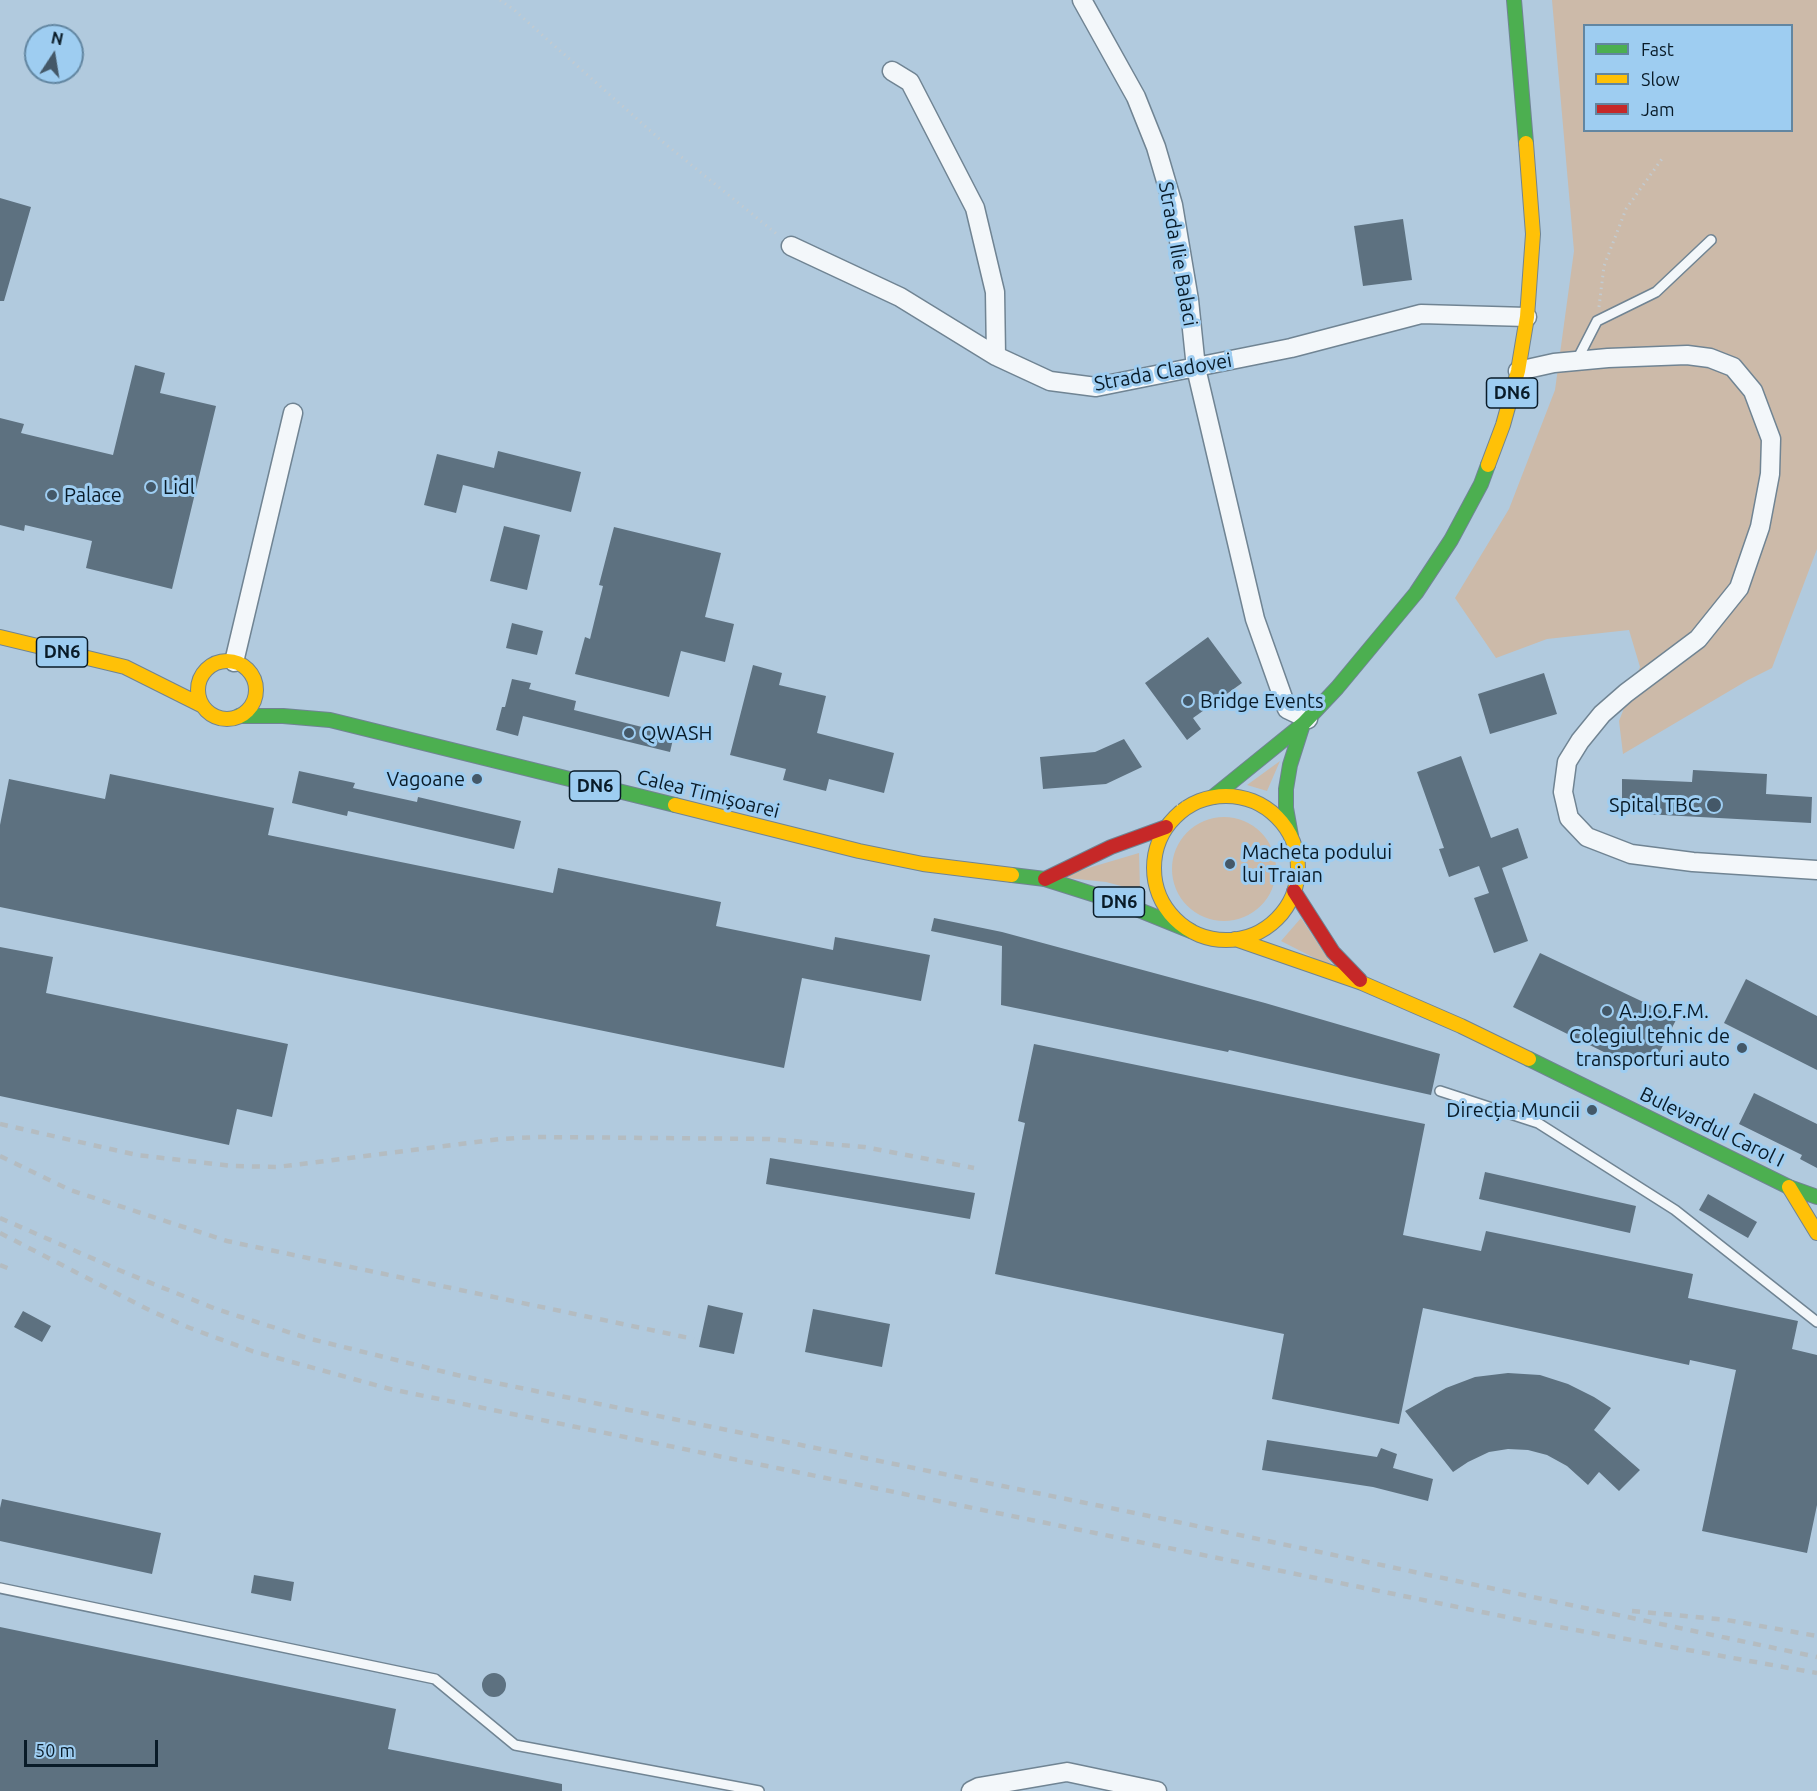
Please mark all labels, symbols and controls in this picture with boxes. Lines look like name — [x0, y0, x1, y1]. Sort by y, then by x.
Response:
north arrow — [24, 24, 84, 84]
legend — [1583, 24, 1793, 132]
text: N — [50, 28, 65, 48]
text: Fast — [1641, 39, 1674, 59]
text: Slow — [1641, 69, 1680, 89]
text: Jam — [1641, 99, 1675, 119]
street label: Strada Ilie Balaci — [1153, 180, 1203, 328]
street label: Strada Cladovei — [1092, 348, 1234, 396]
road number: DN6 — [1486, 378, 1538, 408]
place label: Lidl — [163, 475, 195, 499]
marker: Lidl — [144, 480, 158, 494]
place label: Palace — [64, 483, 122, 507]
marker: Palace — [45, 488, 59, 502]
road number: DN6 — [36, 637, 88, 667]
place label: Bridge Events — [1200, 689, 1324, 713]
marker: Bridge Events — [1181, 694, 1195, 708]
place label: QWASH — [641, 721, 712, 745]
marker: QWASH — [622, 726, 636, 740]
street label: Calea Timișoarei — [634, 765, 782, 823]
place label: Vagoane — [386, 767, 465, 791]
road number: DN6 — [570, 771, 620, 801]
marker: Vagoane — [470, 772, 484, 786]
place label: Spital TBC — [1609, 793, 1700, 817]
marker: Spital TBC — [1705, 796, 1723, 814]
place label: Macheta podului lui Traian — [1242, 840, 1392, 887]
marker: Macheta podului lui Traian — [1223, 857, 1237, 871]
road number: DN6 — [1094, 887, 1144, 917]
place label: A.J.O.F.M. — [1619, 999, 1709, 1023]
marker: A.J.O.F.M. — [1600, 1004, 1614, 1018]
place label: Colegiul tehnic de transporturi auto — [1569, 1024, 1730, 1071]
marker: Colegiul tehnic de transporturi auto — [1735, 1041, 1749, 1055]
street label: Bulevardul Carol I — [1636, 1082, 1788, 1172]
place label: Direcția Muncii — [1446, 1098, 1580, 1122]
marker: Direcția Muncii — [1585, 1103, 1599, 1117]
scale bar — [27, 1728, 160, 1766]
text: 50 m — [35, 1740, 75, 1760]

